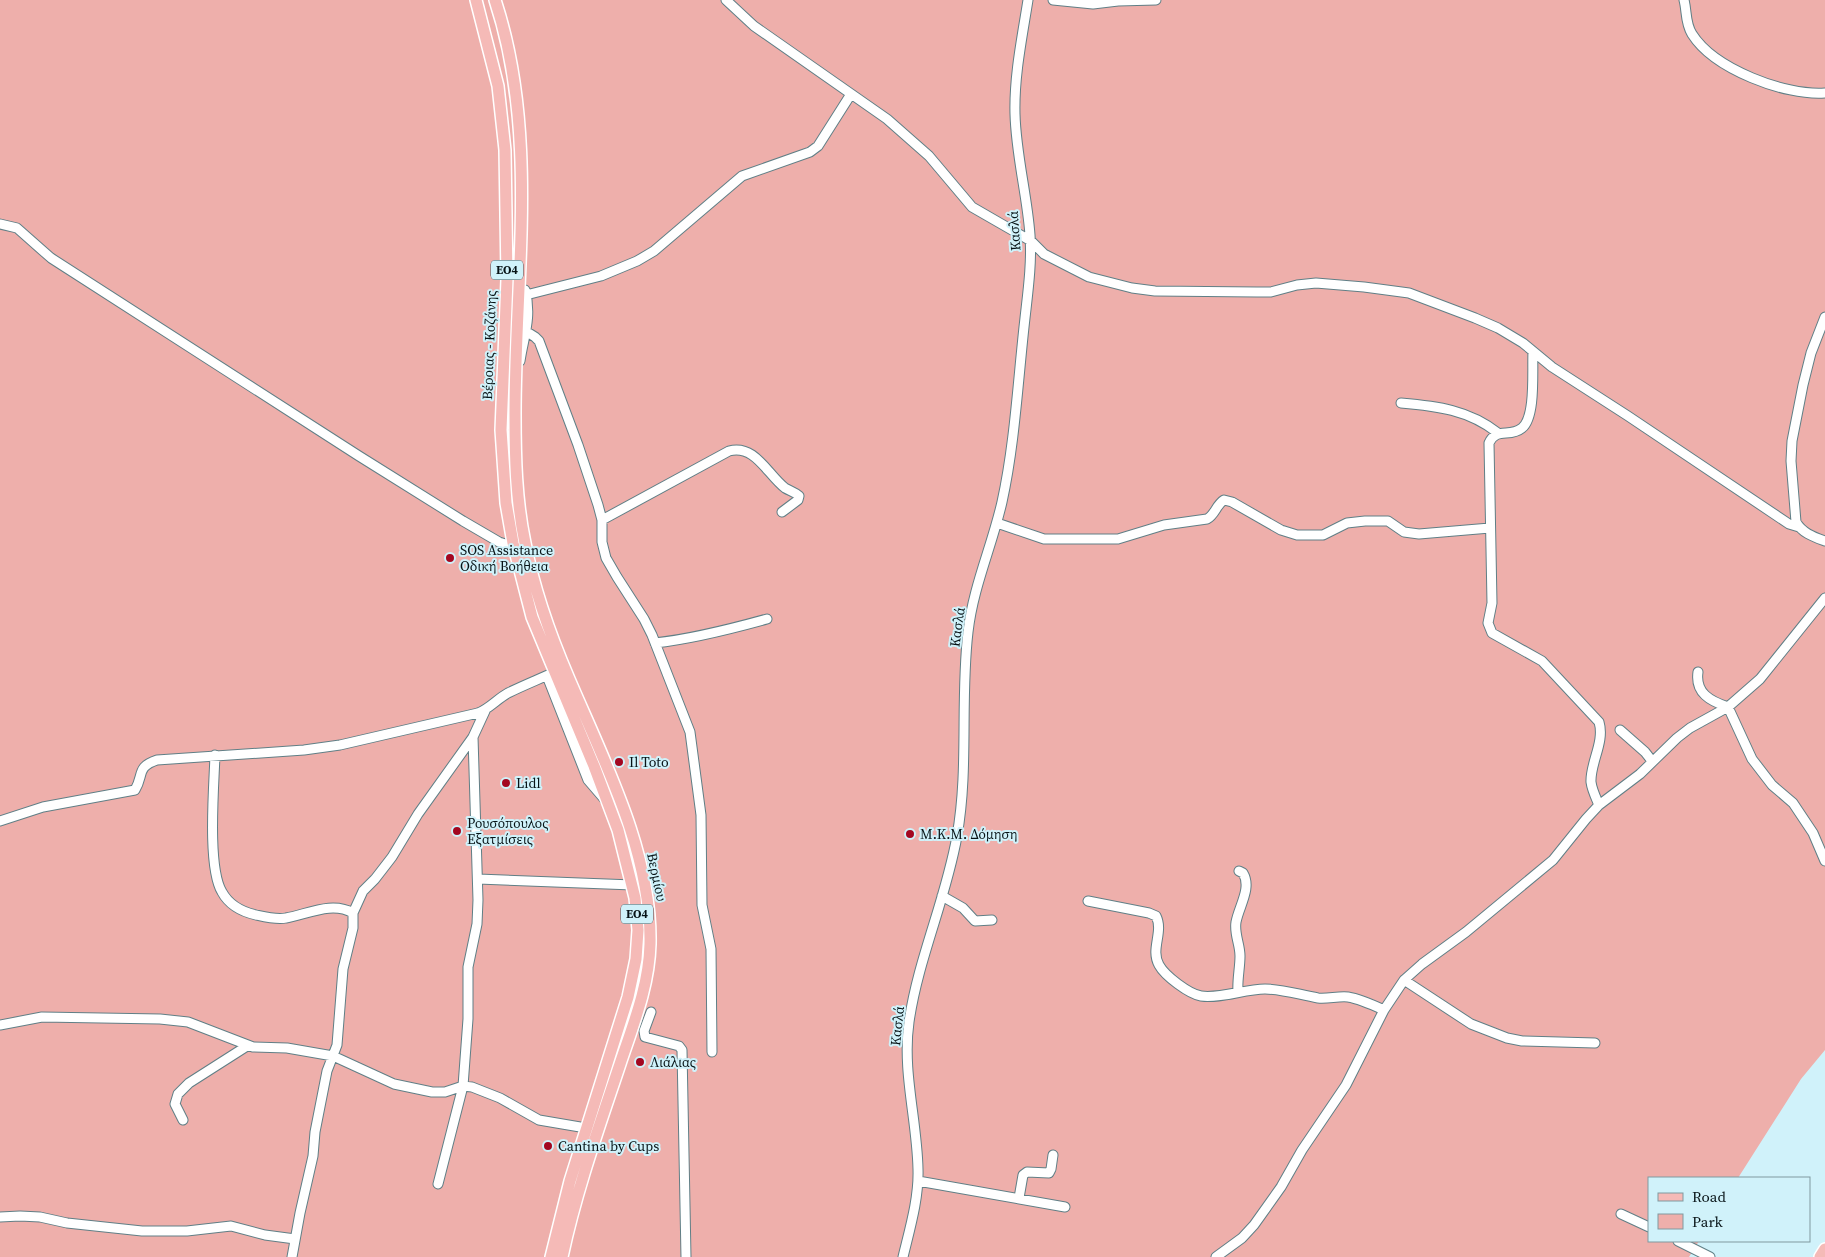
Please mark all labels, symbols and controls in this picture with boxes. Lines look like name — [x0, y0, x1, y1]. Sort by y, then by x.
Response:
street label: Κασλά — [1003, 210, 1025, 252]
road number: ΕΟ4 — [491, 260, 523, 280]
street label: Βέροιας - Κοζάνης — [477, 290, 501, 400]
place label: SOS Assistance Οδική Βοήθεια — [460, 540, 553, 576]
marker: SOS Assistance Οδική Βοήθεια — [444, 552, 456, 564]
street label: Κασλά — [944, 606, 970, 648]
place label: Il Toto — [629, 752, 669, 772]
marker: Il Toto — [613, 756, 625, 768]
place label: Lidl — [516, 773, 541, 793]
marker: Lidl — [500, 777, 512, 789]
place label: Ρουσόπουλος Εξατμίσεις — [467, 813, 549, 849]
place label: Μ.Κ.Μ. Δόμηση — [920, 824, 1017, 844]
marker: Ρουσόπουλος Εξατμίσεις — [451, 825, 463, 837]
marker: Μ.Κ.Μ. Δόμηση — [904, 828, 916, 840]
street label: Βερμίου — [642, 851, 672, 903]
road number: ΕΟ4 — [621, 904, 653, 924]
street label: Κασλά — [885, 1005, 909, 1047]
place label: Λιάλιας — [650, 1052, 696, 1072]
marker: Λιάλιας — [634, 1056, 646, 1068]
place label: Cantina by Cups — [558, 1136, 659, 1156]
marker: Cantina by Cups — [542, 1140, 554, 1152]
legend — [1648, 1177, 1810, 1242]
text: Road — [1692, 1186, 1726, 1207]
text: Park — [1692, 1211, 1724, 1232]

